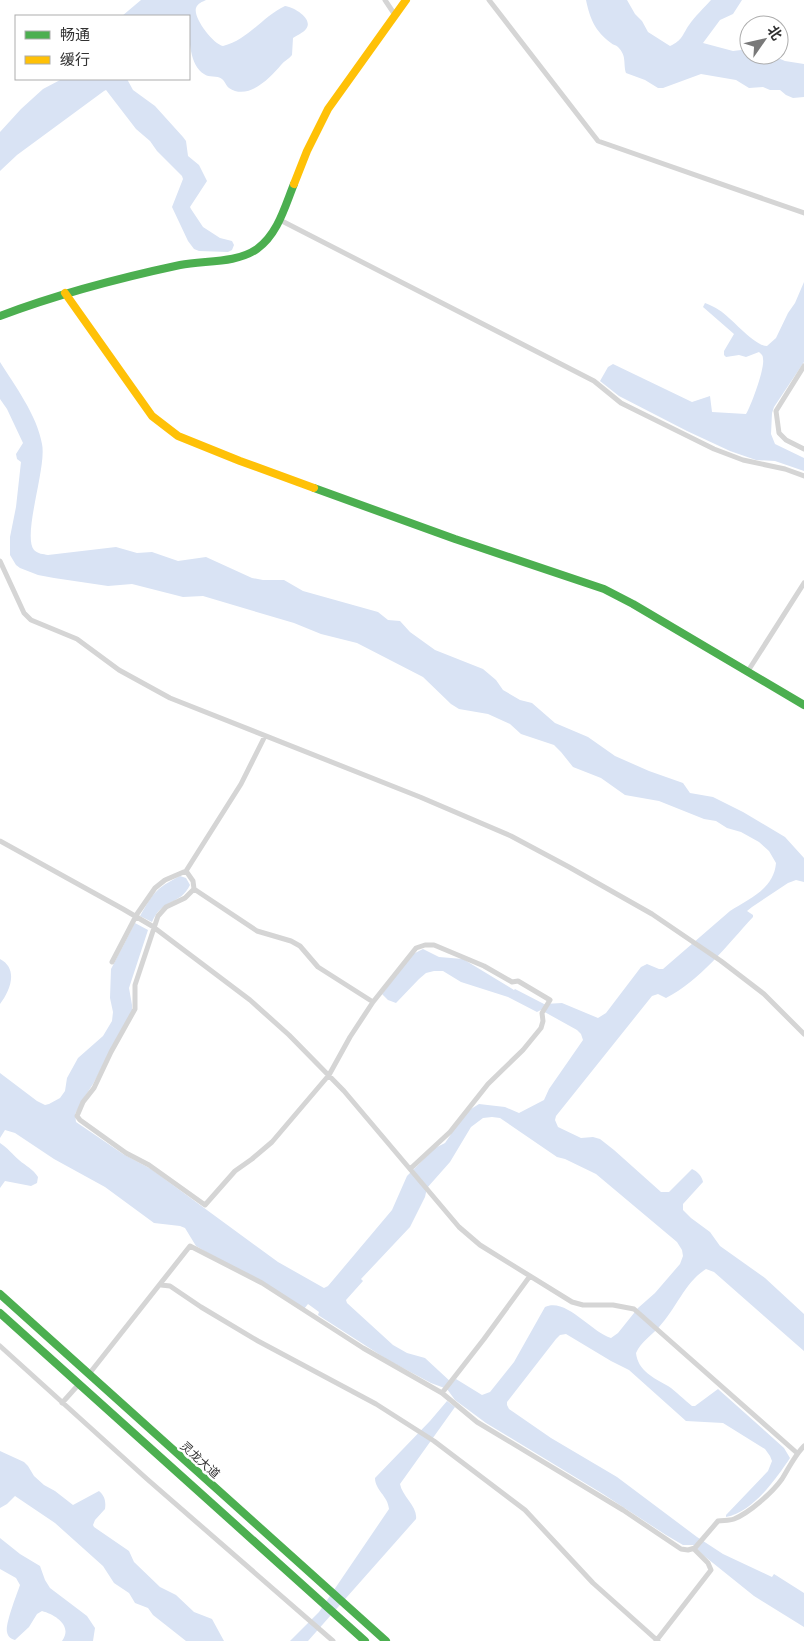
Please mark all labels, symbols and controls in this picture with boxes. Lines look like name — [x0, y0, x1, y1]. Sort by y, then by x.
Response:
legend — [15, 15, 190, 80]
north arrow — [739, 15, 789, 65]
text: 北 — [763, 22, 786, 44]
text: 畅通 — [60, 25, 90, 44]
text: 缓行 — [60, 50, 90, 69]
street label: 灵龙大道 — [177, 1438, 223, 1481]

